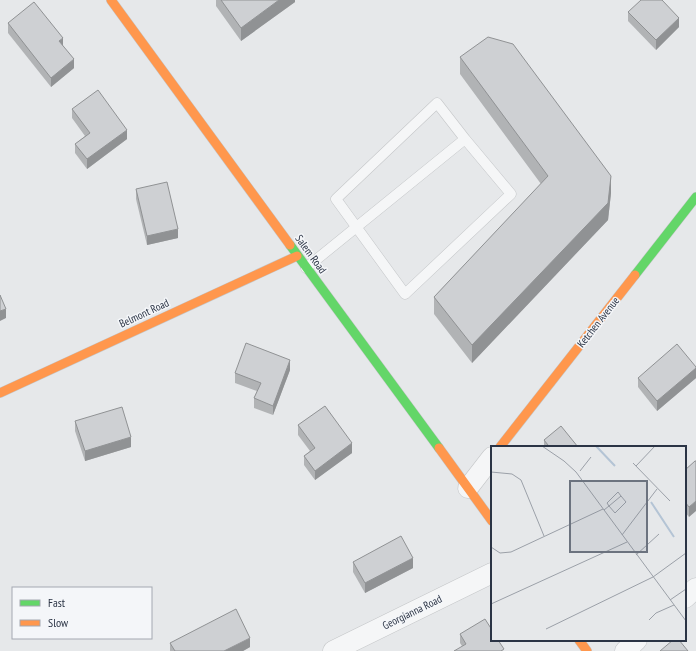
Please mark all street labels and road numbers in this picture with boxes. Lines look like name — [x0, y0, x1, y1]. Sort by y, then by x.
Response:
street label: Salem Road — [292, 232, 330, 276]
street label: Ketchen Avenue — [574, 294, 622, 350]
street label: Belmont Road — [117, 295, 171, 331]
street label: Georgianna Road — [380, 592, 444, 632]

